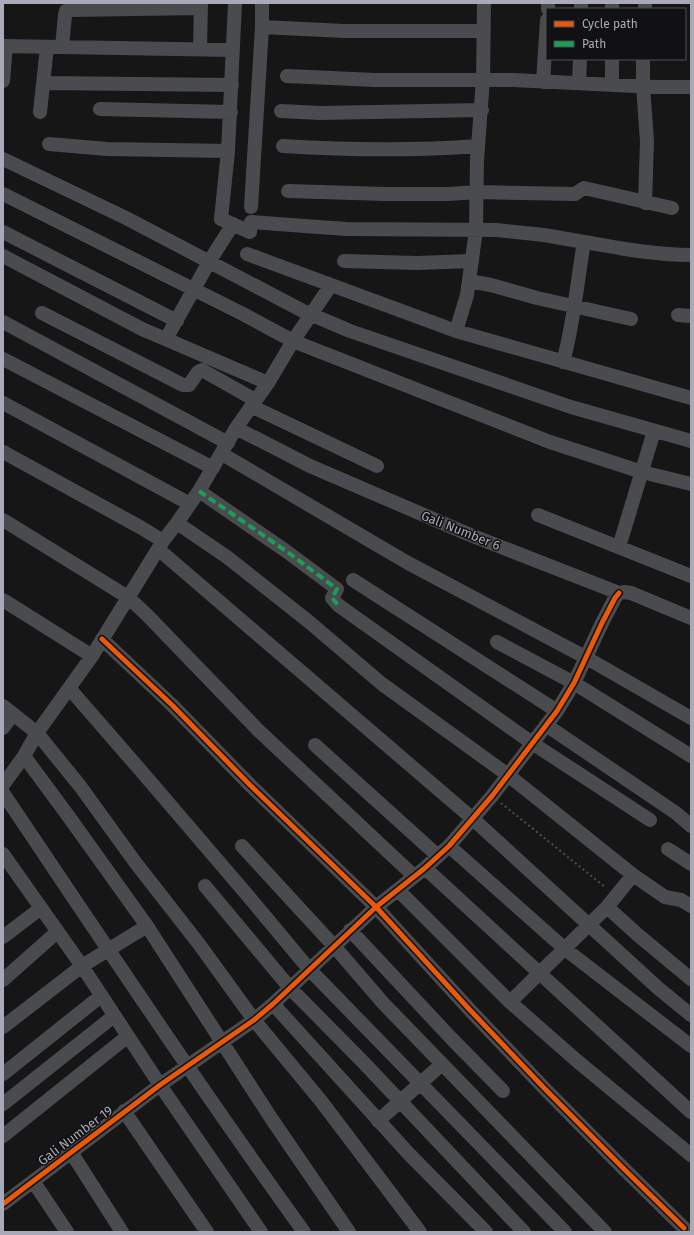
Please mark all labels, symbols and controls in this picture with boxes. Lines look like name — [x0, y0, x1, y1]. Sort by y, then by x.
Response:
legend — [546, 8, 686, 60]
text: Cycle path — [582, 17, 638, 31]
text: Path — [582, 37, 606, 51]
street label: Gali Number 6 — [419, 508, 503, 553]
street label: Gali Number 19 — [35, 1102, 116, 1168]

